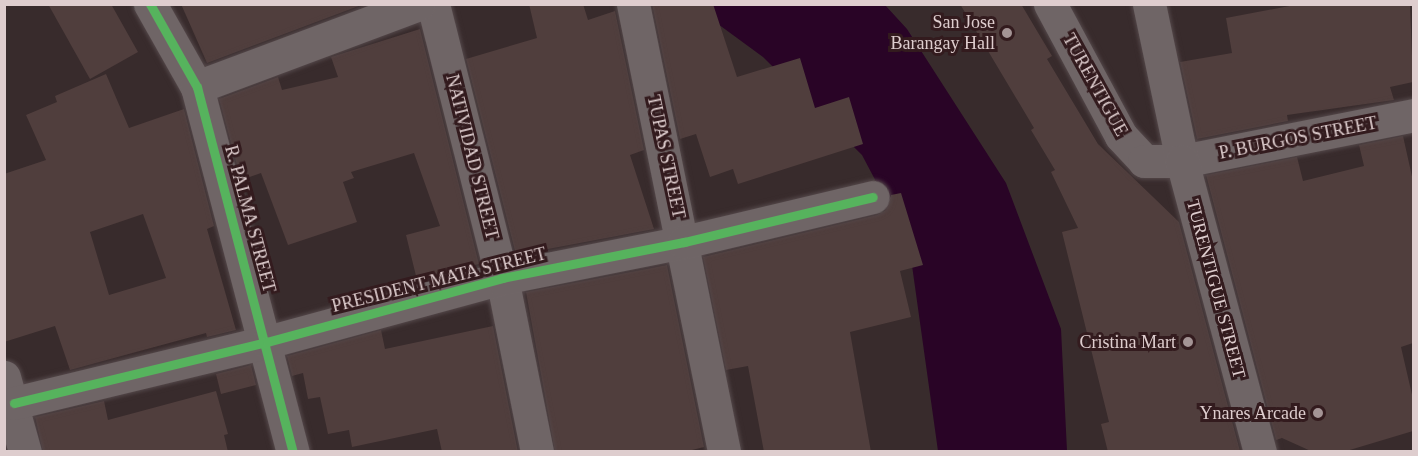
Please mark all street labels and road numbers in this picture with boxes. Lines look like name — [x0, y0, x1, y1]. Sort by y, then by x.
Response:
street label: TURENTIGUE — [1058, 30, 1132, 140]
street label: NATIVIDAD STREET — [441, 72, 503, 242]
street label: TUPAS STREET — [642, 93, 690, 221]
street label: P. BURGOS STREET — [1217, 112, 1379, 164]
street label: R. PALMA STREET — [220, 142, 280, 296]
street label: TURENTIGUE STREET — [1182, 197, 1250, 381]
street label: PRESIDENT MATA STREET — [329, 243, 549, 317]

